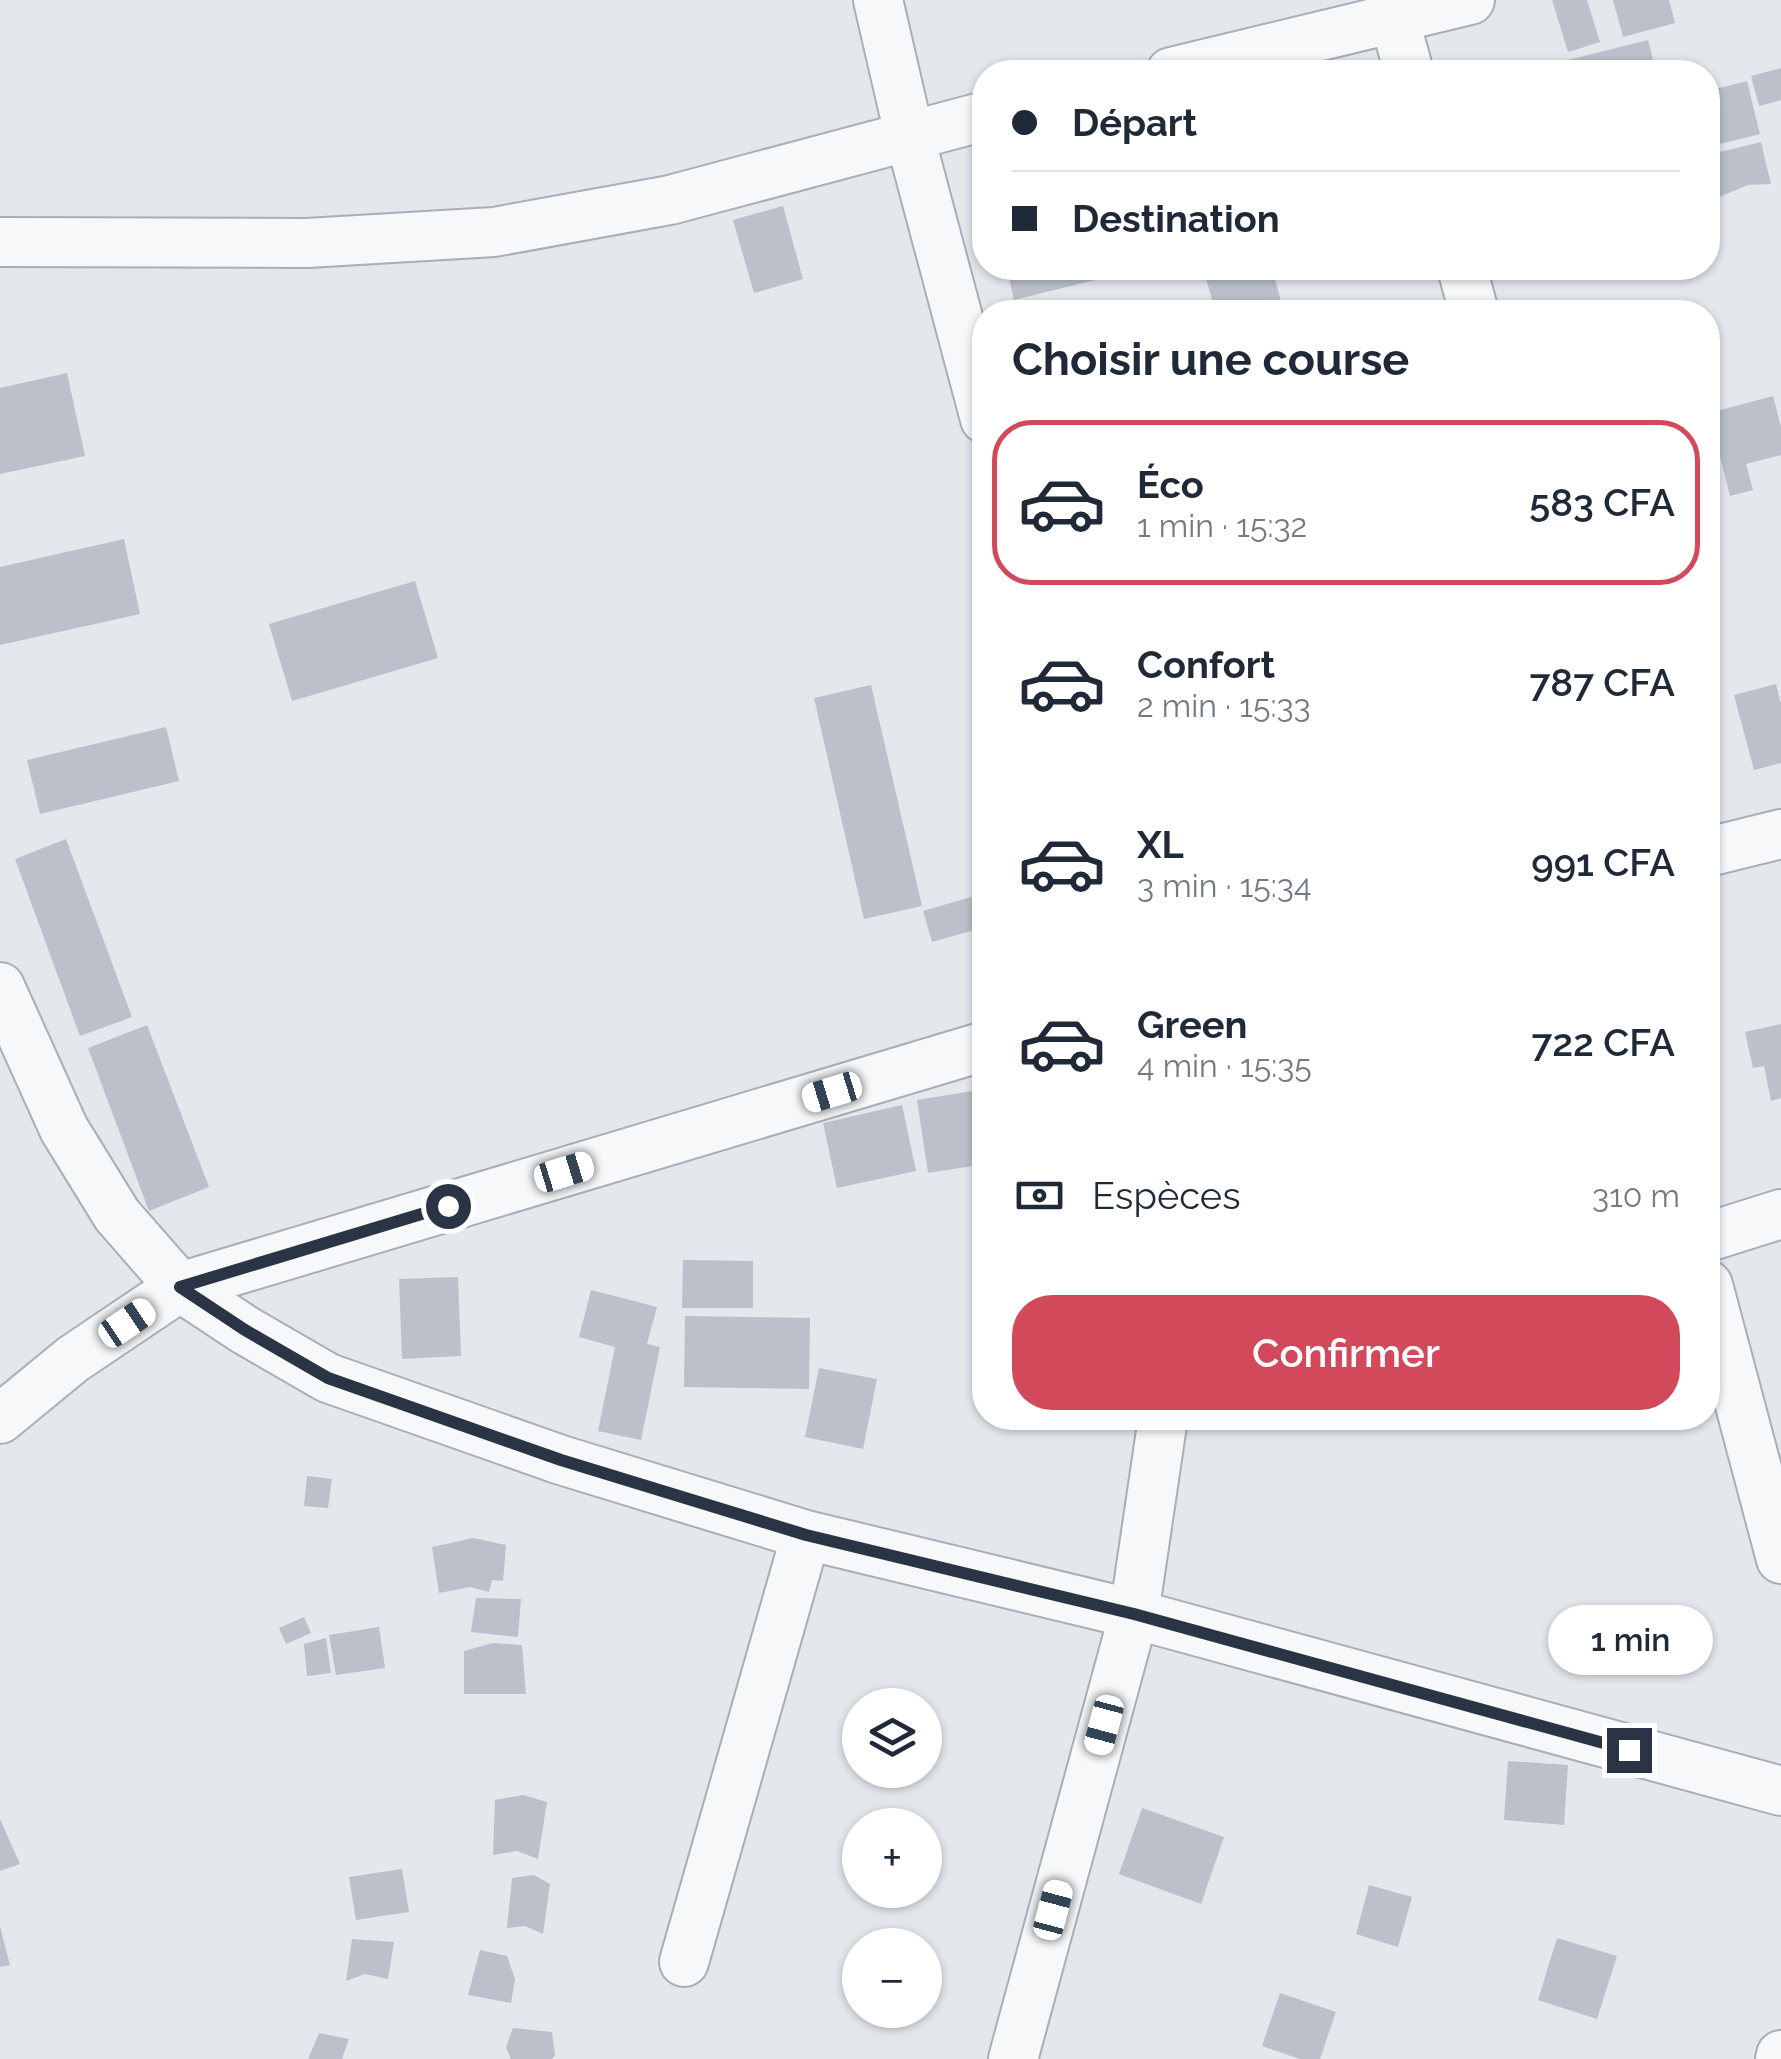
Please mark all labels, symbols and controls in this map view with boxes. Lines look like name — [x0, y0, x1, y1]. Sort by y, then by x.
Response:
text: Départ — [1072, 100, 1197, 145]
text: Destination — [1072, 196, 1280, 241]
text: Choisir une course — [1012, 333, 1409, 386]
icon: car — [1017, 458, 1107, 548]
text: Éco — [1137, 462, 1204, 507]
text: 583 CFA — [1529, 480, 1675, 525]
text: 1 min · 15:32 — [1137, 507, 1307, 544]
icon: car — [1017, 638, 1107, 728]
text: Confort — [1137, 642, 1275, 687]
text: 787 CFA — [1529, 660, 1675, 705]
text: 2 min · 15:33 — [1137, 687, 1311, 724]
icon: car — [1017, 818, 1107, 908]
text: XL — [1137, 822, 1184, 867]
text: 991 CFA — [1531, 840, 1675, 885]
text: 3 min · 15:34 — [1137, 867, 1311, 904]
icon: car — [1017, 998, 1107, 1088]
text: Green — [1137, 1002, 1247, 1047]
text: 722 CFA — [1531, 1020, 1675, 1065]
text: 4 min · 15:35 — [1137, 1047, 1312, 1084]
car — [799, 1069, 865, 1115]
car — [531, 1149, 597, 1195]
icon: cash — [1012, 1168, 1067, 1223]
text: Espèces — [1092, 1173, 1241, 1218]
text: 310 m — [1592, 1177, 1680, 1214]
route start — [426, 1184, 471, 1229]
car — [94, 1294, 160, 1352]
button: Confirmer — [1012, 1295, 1680, 1410]
callout: 1 min — [1546, 1605, 1712, 1675]
text: 1 min — [1591, 1621, 1670, 1658]
map controls — [842, 1688, 942, 2028]
button: layers — [842, 1688, 942, 1788]
car — [1082, 1692, 1126, 1758]
route end — [1607, 1728, 1652, 1773]
button: + — [842, 1808, 942, 1908]
car — [1031, 1877, 1075, 1943]
button: − — [842, 1928, 942, 2028]

